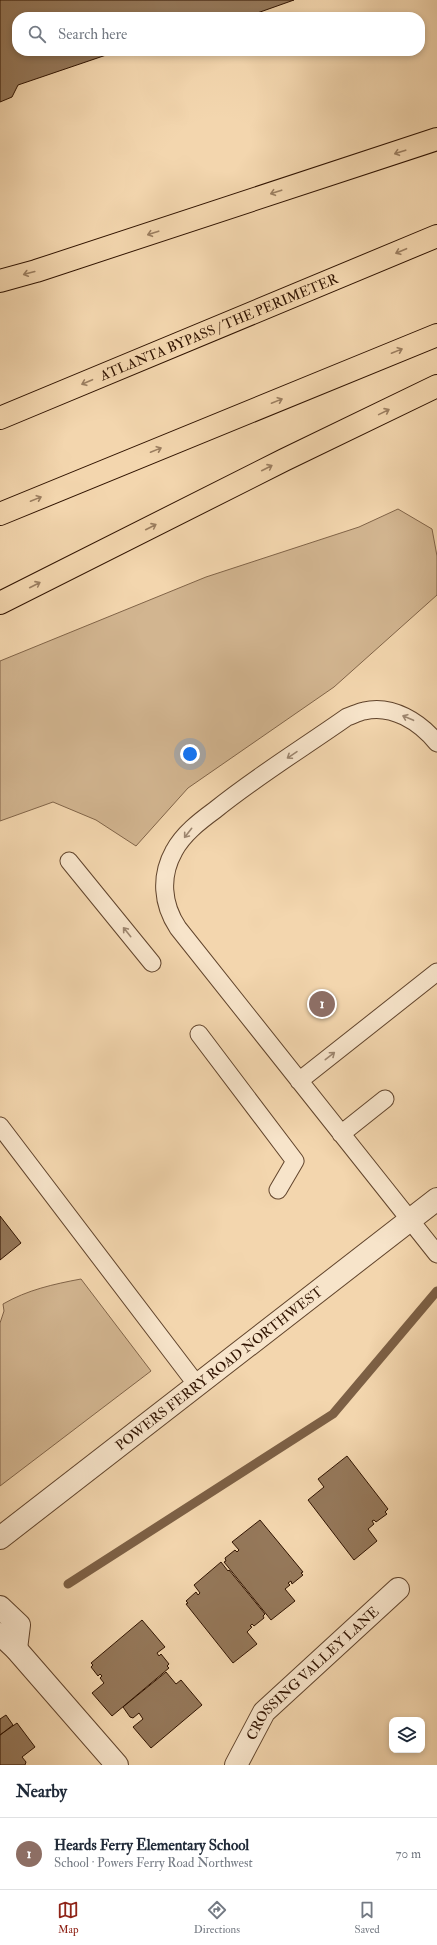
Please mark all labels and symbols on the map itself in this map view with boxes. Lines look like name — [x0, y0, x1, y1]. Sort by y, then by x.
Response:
one-way arrow — [394, 149, 407, 156]
one-way arrow — [270, 189, 283, 196]
one-way arrow — [147, 230, 160, 237]
one-way arrow — [396, 248, 408, 255]
one-way arrow — [23, 270, 36, 277]
street label: ATLANTA BYPASS / THE PERIMETER — [97, 270, 341, 385]
one-way arrow — [390, 347, 402, 355]
one-way arrow — [82, 378, 94, 386]
one-way arrow — [270, 396, 282, 404]
one-way arrow — [378, 408, 390, 415]
one-way arrow — [150, 446, 162, 453]
one-way arrow — [261, 464, 273, 471]
one-way arrow — [29, 495, 41, 503]
one-way arrow — [145, 522, 157, 530]
one-way arrow — [29, 581, 41, 588]
one-way arrow — [402, 714, 414, 721]
your location — [180, 744, 200, 764]
one-way arrow — [287, 751, 298, 759]
one-way arrow — [184, 827, 193, 838]
one-way arrow — [123, 927, 132, 938]
pin: 1 — [309, 989, 335, 1019]
one-way arrow — [324, 1052, 335, 1061]
street label: POWERS FERRY ROAD NORTHWEST — [112, 1283, 327, 1454]
street label: CROSSING VALLEY LANE — [243, 1603, 382, 1743]

